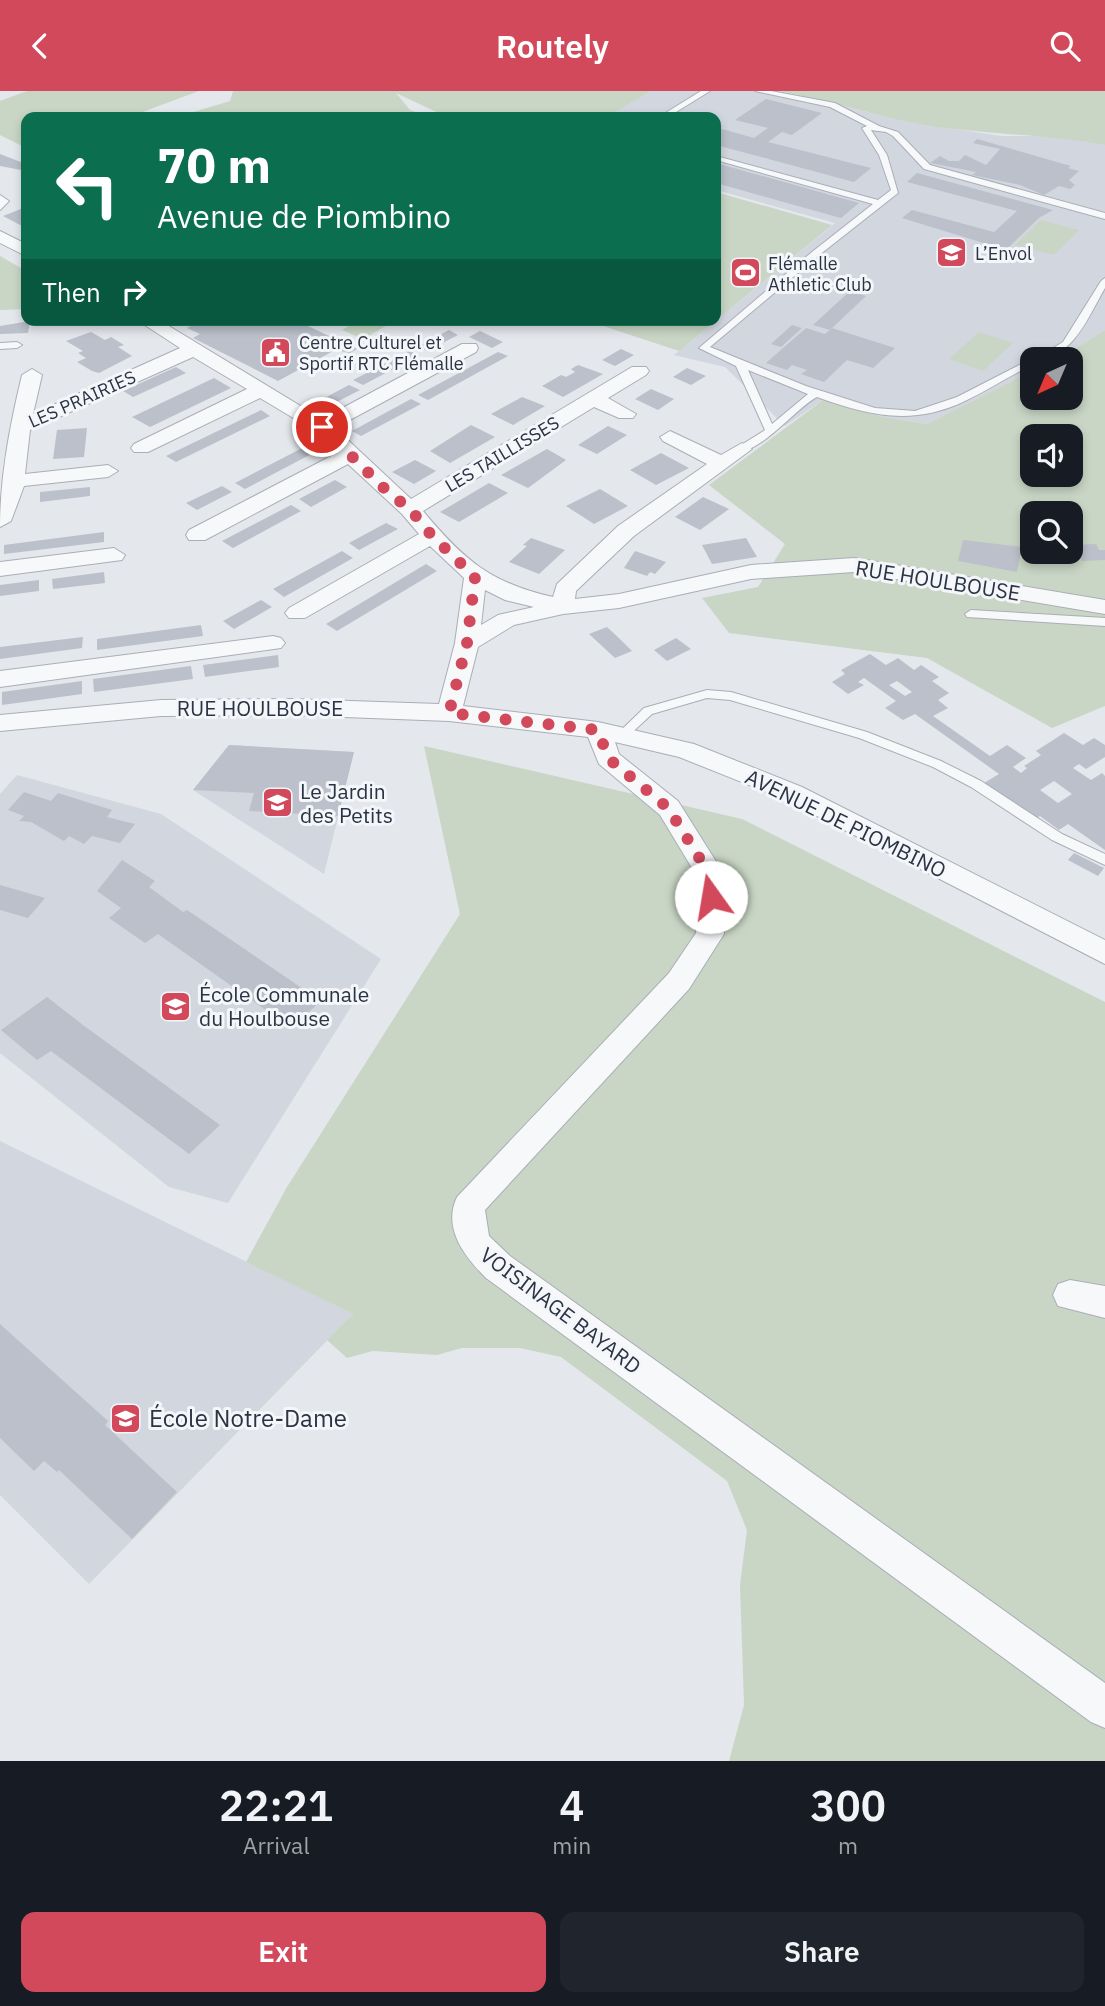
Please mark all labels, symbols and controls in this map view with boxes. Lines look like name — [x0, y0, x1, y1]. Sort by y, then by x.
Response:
text: Routely — [496, 25, 609, 67]
icon: back — [21, 27, 59, 65]
icon: search — [1046, 27, 1084, 65]
text: 70 m — [157, 133, 271, 196]
icon: left — [42, 140, 133, 231]
text: Avenue de Piombino — [157, 195, 451, 237]
school or university icon: L’Envol — [935, 236, 969, 270]
place label: L’Envol — [975, 242, 1032, 265]
place label: Flémalle Athletic Club — [768, 252, 872, 296]
sports icon: Flémalle Athletic Club — [728, 256, 762, 290]
icon: right — [115, 273, 153, 311]
text: Then — [42, 275, 101, 309]
place label: Centre Culturel et Sportif RTC Flémalle — [299, 331, 464, 375]
public building icon: Centre Culturel et Sportif RTC Flémalle — [259, 335, 293, 369]
north arrow — [1020, 347, 1083, 409]
map controls — [1020, 347, 1083, 564]
street label: LES PRAIRIES — [25, 365, 139, 433]
pin — [292, 397, 352, 457]
icon: arrive — [303, 408, 341, 446]
street label: LES TAILLISSES — [441, 411, 563, 497]
button: sound — [1020, 424, 1083, 487]
button: search — [1020, 501, 1083, 564]
street label: RUE HOULBOUSE — [854, 553, 1022, 607]
street label: RUE HOULBOUSE — [177, 694, 343, 722]
street label: AVENUE DE PIOMBINO — [741, 762, 951, 884]
place label: Le Jardin des Petits — [300, 777, 393, 829]
school or university icon: Le Jardin des Petits — [260, 786, 294, 820]
position arrow — [674, 860, 748, 934]
place label: École Communale du Houlbouse — [199, 980, 369, 1032]
school or university icon: École Communale du Houlbouse — [159, 989, 193, 1023]
street label: VOISINAGE BAYARD — [475, 1240, 647, 1380]
school or university icon: École Notre-Dame — [109, 1401, 143, 1435]
place label: École Notre-Dame — [149, 1402, 347, 1434]
text: 22:21 — [219, 1778, 333, 1833]
text: 4 — [559, 1778, 584, 1833]
text: 300 — [810, 1778, 886, 1833]
text: Arrival — [243, 1830, 310, 1860]
text: min — [552, 1830, 591, 1860]
text: m — [838, 1830, 858, 1860]
button: Exit — [21, 1912, 546, 1992]
button: Share — [560, 1912, 1084, 1992]

